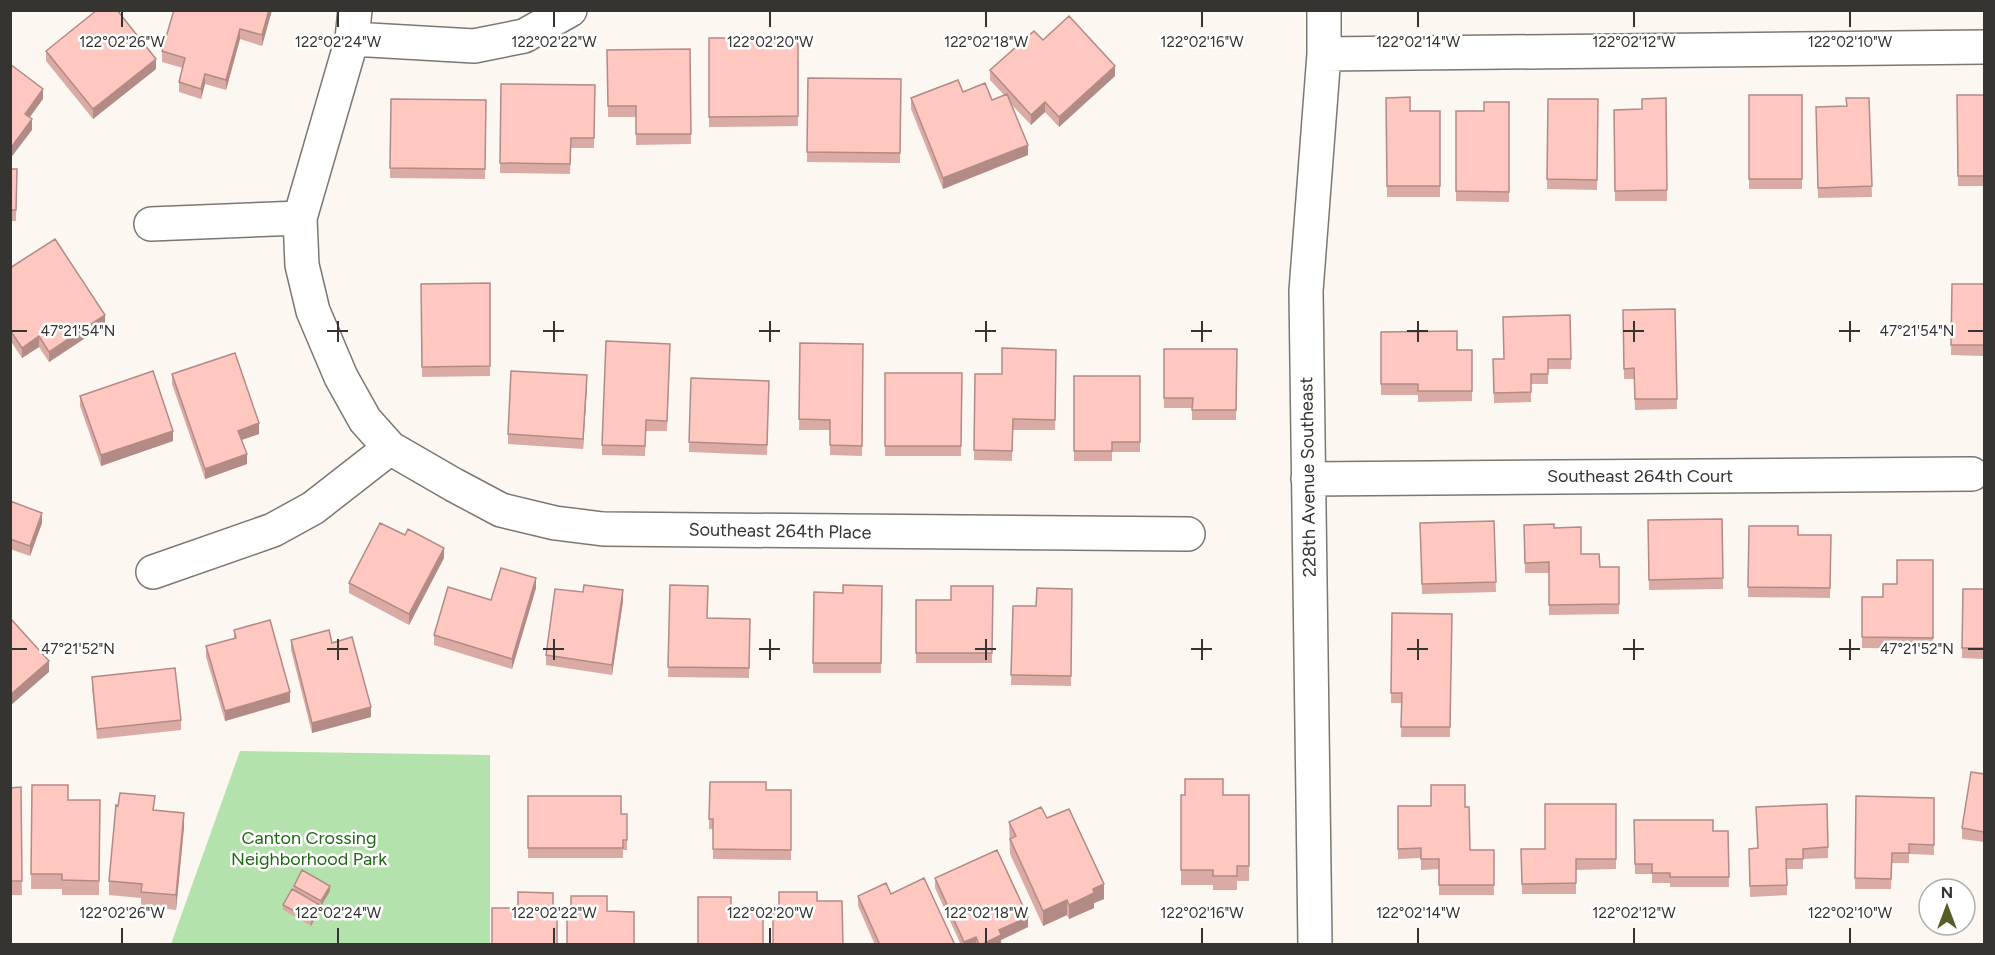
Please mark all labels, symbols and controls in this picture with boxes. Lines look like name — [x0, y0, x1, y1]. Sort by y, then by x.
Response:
text: 122°02'26"W — [79, 33, 165, 51]
text: 122°02'24"W — [295, 33, 382, 51]
text: 122°02'22"W — [511, 33, 597, 51]
text: 122°02'20"W — [727, 33, 814, 51]
text: 122°02'18"W — [944, 33, 1029, 51]
text: 122°02'16"W — [1160, 33, 1244, 51]
text: 122°02'14"W — [1376, 33, 1461, 51]
text: 122°02'12"W — [1592, 33, 1676, 51]
text: 122°02'10"W — [1808, 33, 1893, 51]
text: 47°21'54"N — [41, 322, 115, 340]
text: 47°21'54"N — [1880, 322, 1954, 340]
street label: 228th Avenue Southeast — [1295, 376, 1321, 577]
street label: Southeast 264th Court — [1547, 465, 1733, 487]
street label: Southeast 264th Place — [688, 518, 872, 544]
text: 47°21'52"N — [41, 640, 115, 658]
text: 47°21'52"N — [1880, 640, 1954, 658]
park label: Canton Crossing Neighborhood Park — [231, 827, 387, 870]
north arrow — [1917, 877, 1977, 937]
text: N — [1941, 883, 1953, 902]
text: 122°02'26"W — [79, 904, 165, 922]
text: 122°02'24"W — [295, 904, 382, 922]
text: 122°02'22"W — [511, 904, 597, 922]
text: 122°02'20"W — [727, 904, 814, 922]
text: 122°02'18"W — [944, 904, 1029, 922]
text: 122°02'16"W — [1160, 904, 1244, 922]
text: 122°02'14"W — [1376, 904, 1461, 922]
text: 122°02'12"W — [1592, 904, 1676, 922]
text: 122°02'10"W — [1808, 904, 1893, 922]

